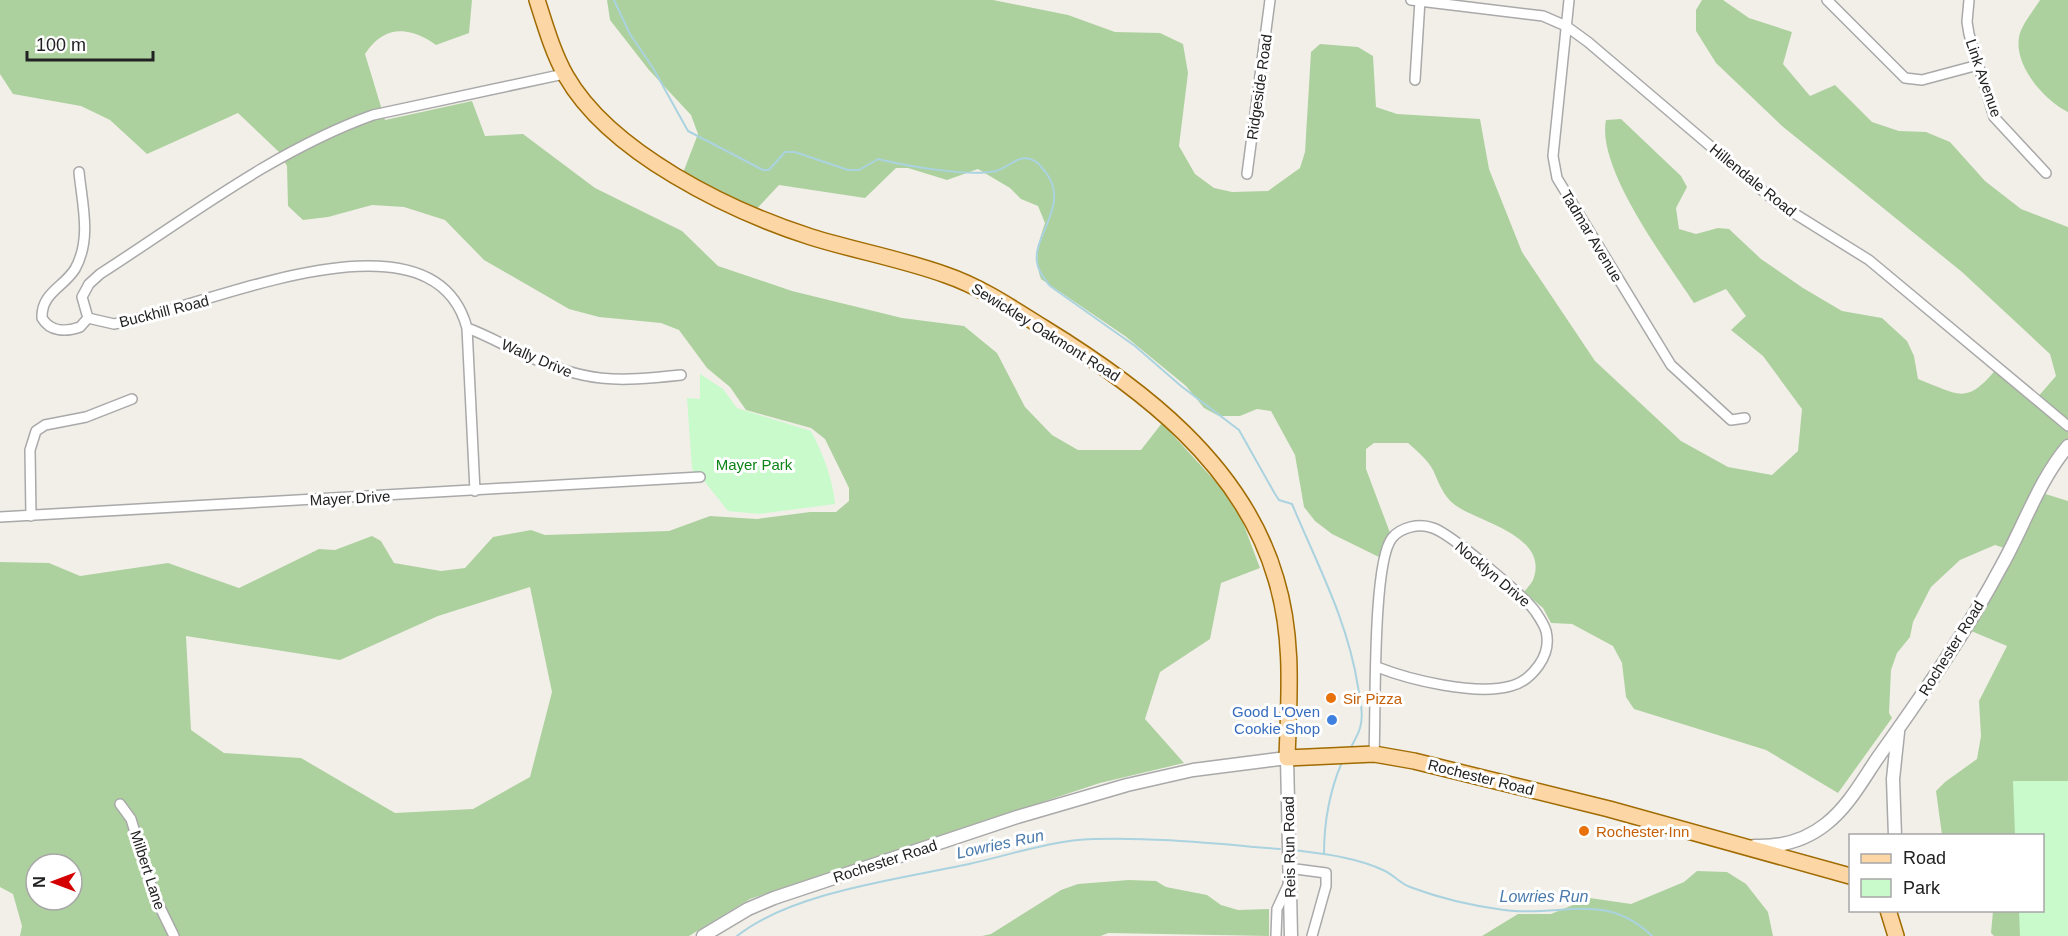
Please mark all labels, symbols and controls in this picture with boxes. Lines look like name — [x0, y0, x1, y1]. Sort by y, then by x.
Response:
scale bar — [27, 24, 153, 62]
street label: Ridgeside Road — [1243, 33, 1275, 141]
text: 100 m — [36, 35, 86, 55]
street label: Link Avenue — [1963, 37, 2005, 119]
street label: Hillendale Road — [1706, 140, 1800, 220]
street label: Tadmar Avenue — [1558, 187, 1626, 285]
street label: Sewickley Oakmont Road — [969, 279, 1123, 385]
street label: Buckhill Road — [117, 292, 211, 330]
street label: Wally Drive — [499, 335, 575, 381]
park label: Mayer Park — [716, 456, 793, 473]
street label: Mayer Drive — [309, 487, 391, 509]
street label: Nocklyn Drive — [1452, 538, 1534, 610]
street label: Rochester Road — [1915, 598, 1987, 698]
place label: Sir Pizza — [1343, 690, 1403, 707]
marker: Sir Pizza — [1324, 691, 1338, 705]
place label: Good L'Oven Cookie Shop — [1232, 703, 1320, 737]
marker: Good L'Oven Cookie Shop — [1325, 713, 1339, 727]
street label: Rochester Road — [1426, 756, 1536, 798]
street label: Reis Run Road — [1280, 796, 1298, 898]
place label: Rochester Inn — [1596, 823, 1689, 840]
marker: Rochester Inn — [1577, 824, 1591, 838]
water label: Lowries Run — [955, 826, 1045, 862]
street label: Milbert Lane — [127, 828, 169, 912]
legend — [1849, 834, 2044, 912]
street label: Rochester Road — [831, 836, 939, 886]
text: Road — [1903, 848, 1946, 868]
north arrow — [24, 852, 84, 912]
text: N — [31, 876, 48, 888]
text: Park — [1903, 878, 1941, 898]
water label: Lowries Run — [1500, 888, 1589, 905]

